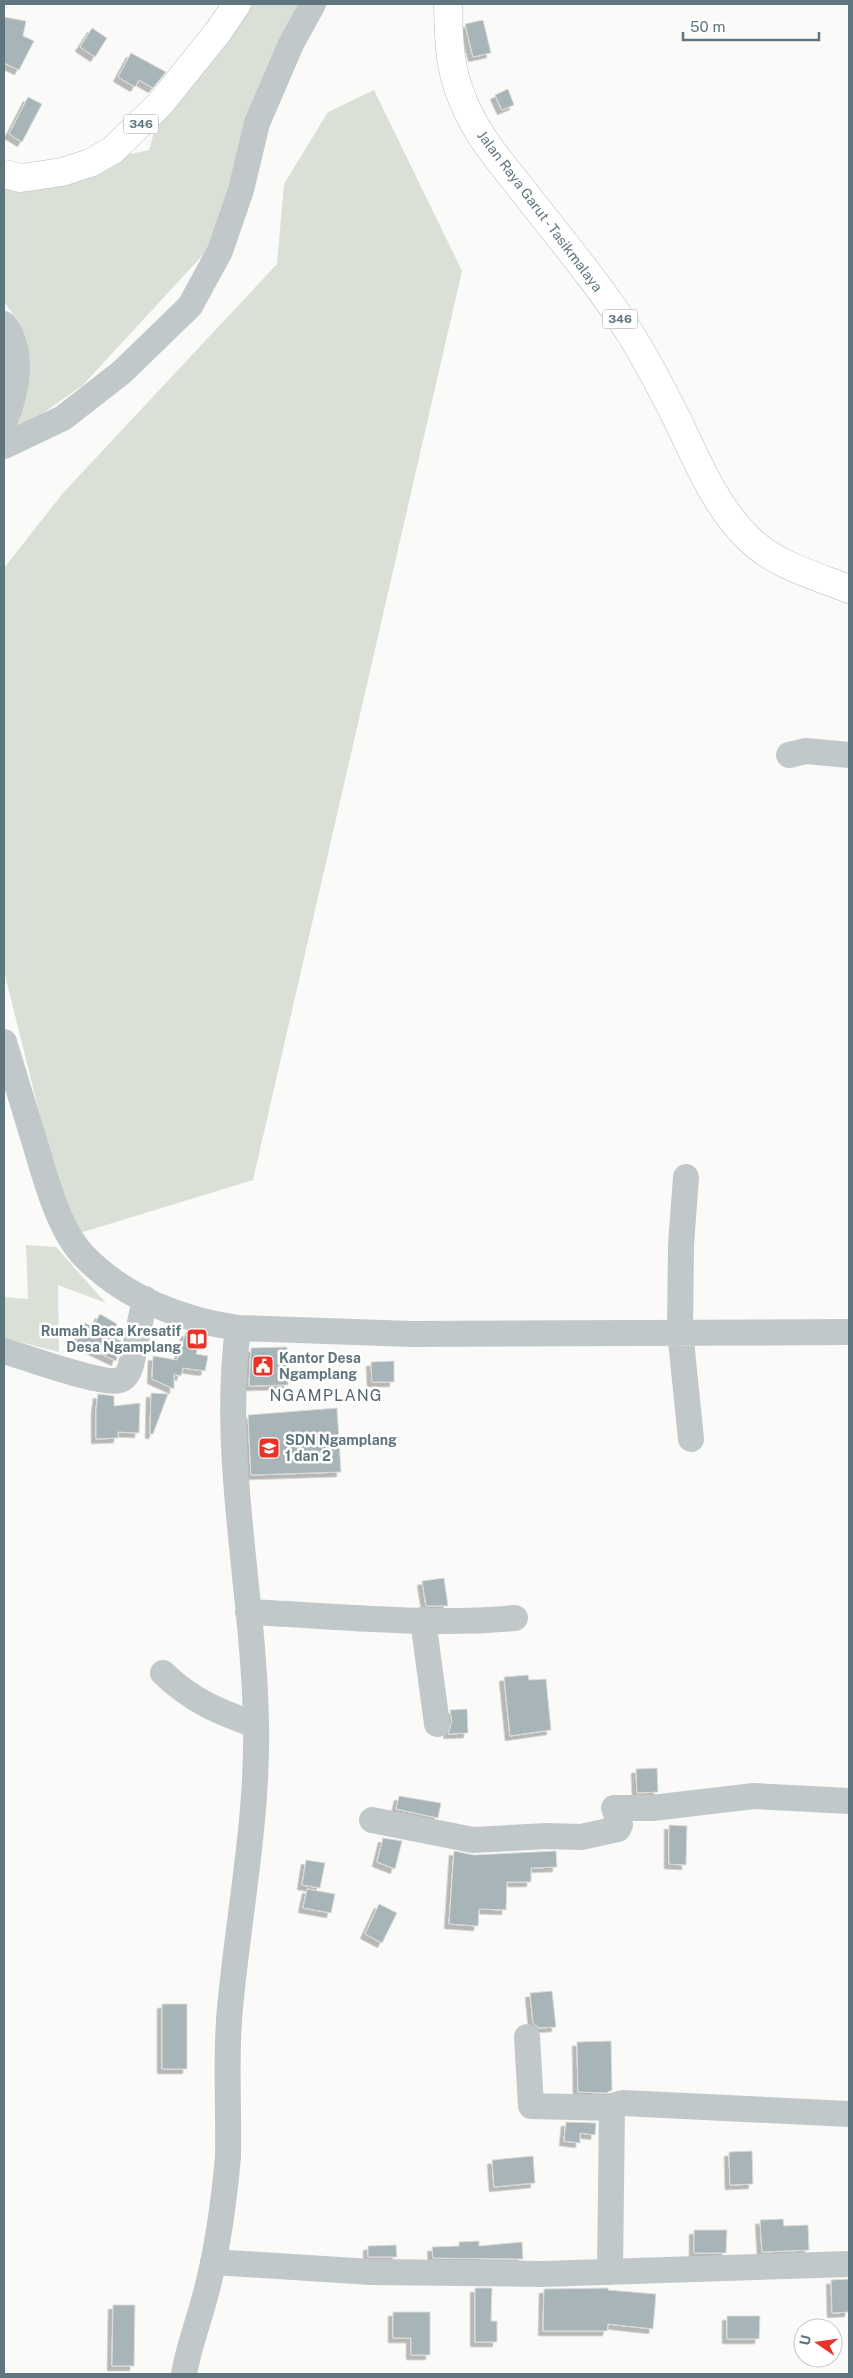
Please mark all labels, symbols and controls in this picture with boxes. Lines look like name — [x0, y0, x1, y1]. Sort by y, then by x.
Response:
scale bar — [683, 10, 819, 42]
text: 50 m — [690, 18, 725, 35]
road number: 346 — [124, 115, 158, 134]
street label: Jalan Raya Garut - Tasikmalaya — [474, 127, 606, 295]
road number: 346 — [602, 310, 638, 328]
place label: Rumah Baca Kresatif Desa Ngamplang — [41, 1323, 181, 1355]
library icon: Rumah Baca Kresatif Desa Ngamplang — [185, 1327, 209, 1351]
place label: Kantor Desa Ngamplang — [279, 1350, 361, 1382]
public building icon: Kantor Desa Ngamplang — [251, 1354, 275, 1378]
district label: NGAMPLANG — [269, 1386, 383, 1405]
place label: SDN Ngamplang 1 dan 2 — [285, 1432, 397, 1464]
school or university icon: SDN Ngamplang 1 dan 2 — [257, 1436, 281, 1460]
north arrow — [793, 2318, 843, 2368]
text: U — [796, 2333, 814, 2347]

